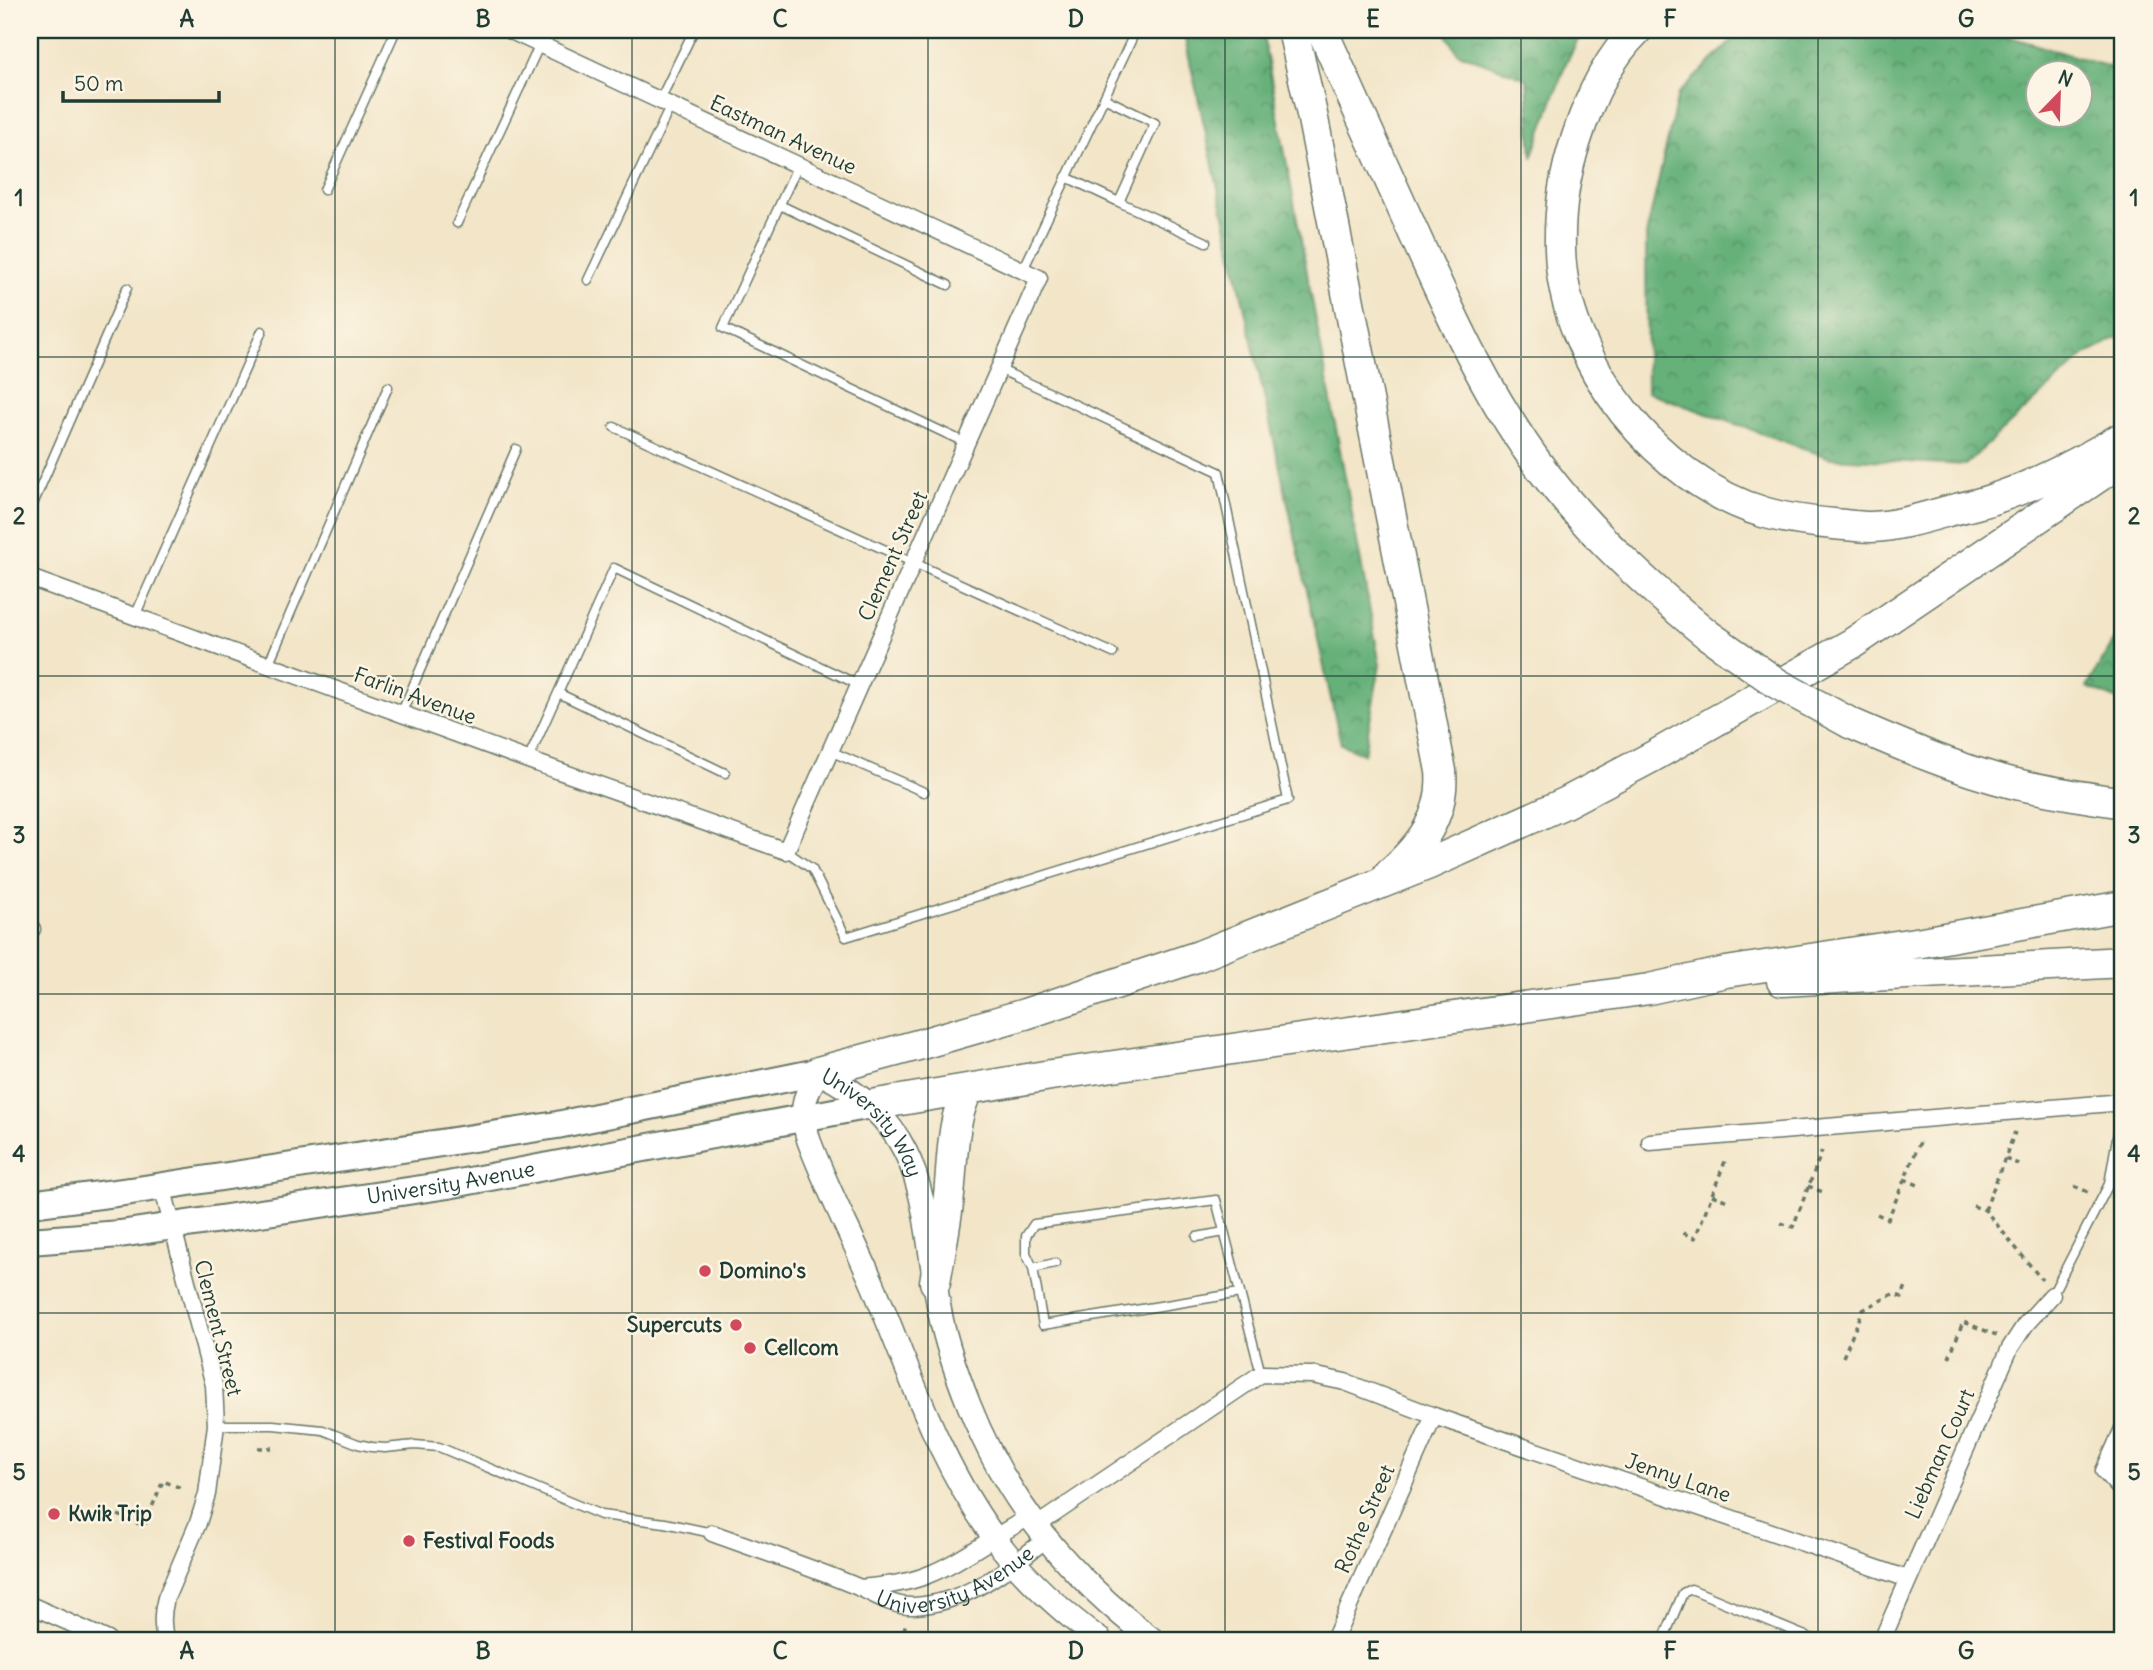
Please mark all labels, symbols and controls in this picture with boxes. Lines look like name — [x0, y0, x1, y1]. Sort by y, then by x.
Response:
text: A — [180, 4, 195, 33]
text: B — [475, 4, 491, 33]
text: C — [772, 4, 788, 33]
text: D — [1068, 4, 1084, 33]
text: E — [1366, 4, 1380, 33]
text: F — [1663, 4, 1677, 33]
text: G — [1958, 4, 1974, 33]
scale bar — [63, 60, 219, 104]
north arrow — [2024, 60, 2094, 130]
text: N — [2055, 65, 2076, 92]
text: 50 m — [74, 70, 123, 97]
street label: Eastman Avenue — [706, 89, 861, 180]
text: 1 — [14, 183, 24, 212]
text: 1 — [2129, 183, 2139, 212]
street label: Clement Street — [852, 487, 933, 625]
text: 2 — [13, 501, 26, 530]
text: 2 — [2128, 501, 2141, 530]
street label: Farlin Avenue — [350, 661, 480, 730]
text: 3 — [12, 820, 26, 849]
text: 3 — [2127, 820, 2141, 849]
street label: University Way — [817, 1062, 929, 1181]
text: 4 — [12, 1139, 26, 1168]
text: 4 — [2127, 1139, 2141, 1168]
street label: University Avenue — [365, 1155, 537, 1210]
street label: Clement Street — [188, 1257, 248, 1399]
place label: Domino's — [719, 1257, 806, 1284]
marker: Domino's — [697, 1263, 713, 1279]
place label: Supercuts — [627, 1311, 722, 1338]
marker: Supercuts — [728, 1317, 744, 1333]
place label: Cellcom — [764, 1334, 839, 1361]
marker: Cellcom — [742, 1340, 758, 1356]
street label: Liebman Court — [1899, 1384, 1980, 1523]
street label: Jenny Lane — [1622, 1447, 1735, 1508]
text: 5 — [12, 1457, 26, 1486]
text: 5 — [2127, 1457, 2141, 1486]
street label: Rothe Street — [1329, 1460, 1401, 1577]
place label: Kwik Trip — [68, 1500, 152, 1527]
marker: Kwik Trip — [46, 1506, 62, 1522]
place label: Festival Foods — [423, 1527, 555, 1554]
marker: Festival Foods — [401, 1533, 417, 1549]
street label: University Avenue — [872, 1540, 1039, 1619]
text: A — [180, 1636, 195, 1665]
text: B — [475, 1636, 491, 1665]
text: C — [772, 1636, 788, 1665]
text: D — [1068, 1636, 1084, 1665]
text: E — [1366, 1636, 1380, 1665]
text: F — [1663, 1636, 1677, 1665]
text: G — [1958, 1636, 1974, 1665]

